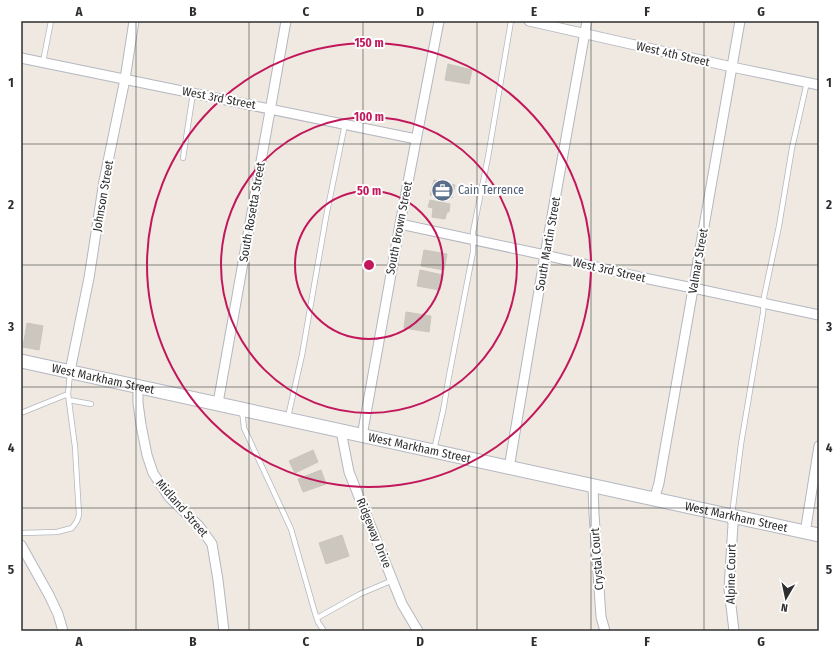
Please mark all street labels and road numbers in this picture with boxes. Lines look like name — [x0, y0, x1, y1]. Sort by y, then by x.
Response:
street label: West 4th Street — [635, 39, 711, 69]
street label: West 3rd Street — [181, 84, 257, 112]
street label: Johnson Street — [90, 159, 116, 233]
street label: South Rosetta Street — [236, 161, 268, 263]
street label: South Brown Street — [383, 180, 415, 276]
street label: South Martin Street — [533, 196, 563, 292]
street label: Valmar Street — [685, 227, 711, 295]
street label: West 3rd Street — [571, 255, 647, 285]
street label: West Markham Street — [50, 361, 156, 397]
street label: West Markham Street — [367, 430, 472, 466]
street label: Midland Street — [153, 476, 211, 540]
street label: Ridgeway Drive — [354, 496, 394, 570]
street label: West Markham Street — [684, 499, 789, 535]
street label: Crystal Court — [588, 527, 606, 591]
street label: Alpine Court — [723, 544, 739, 604]

